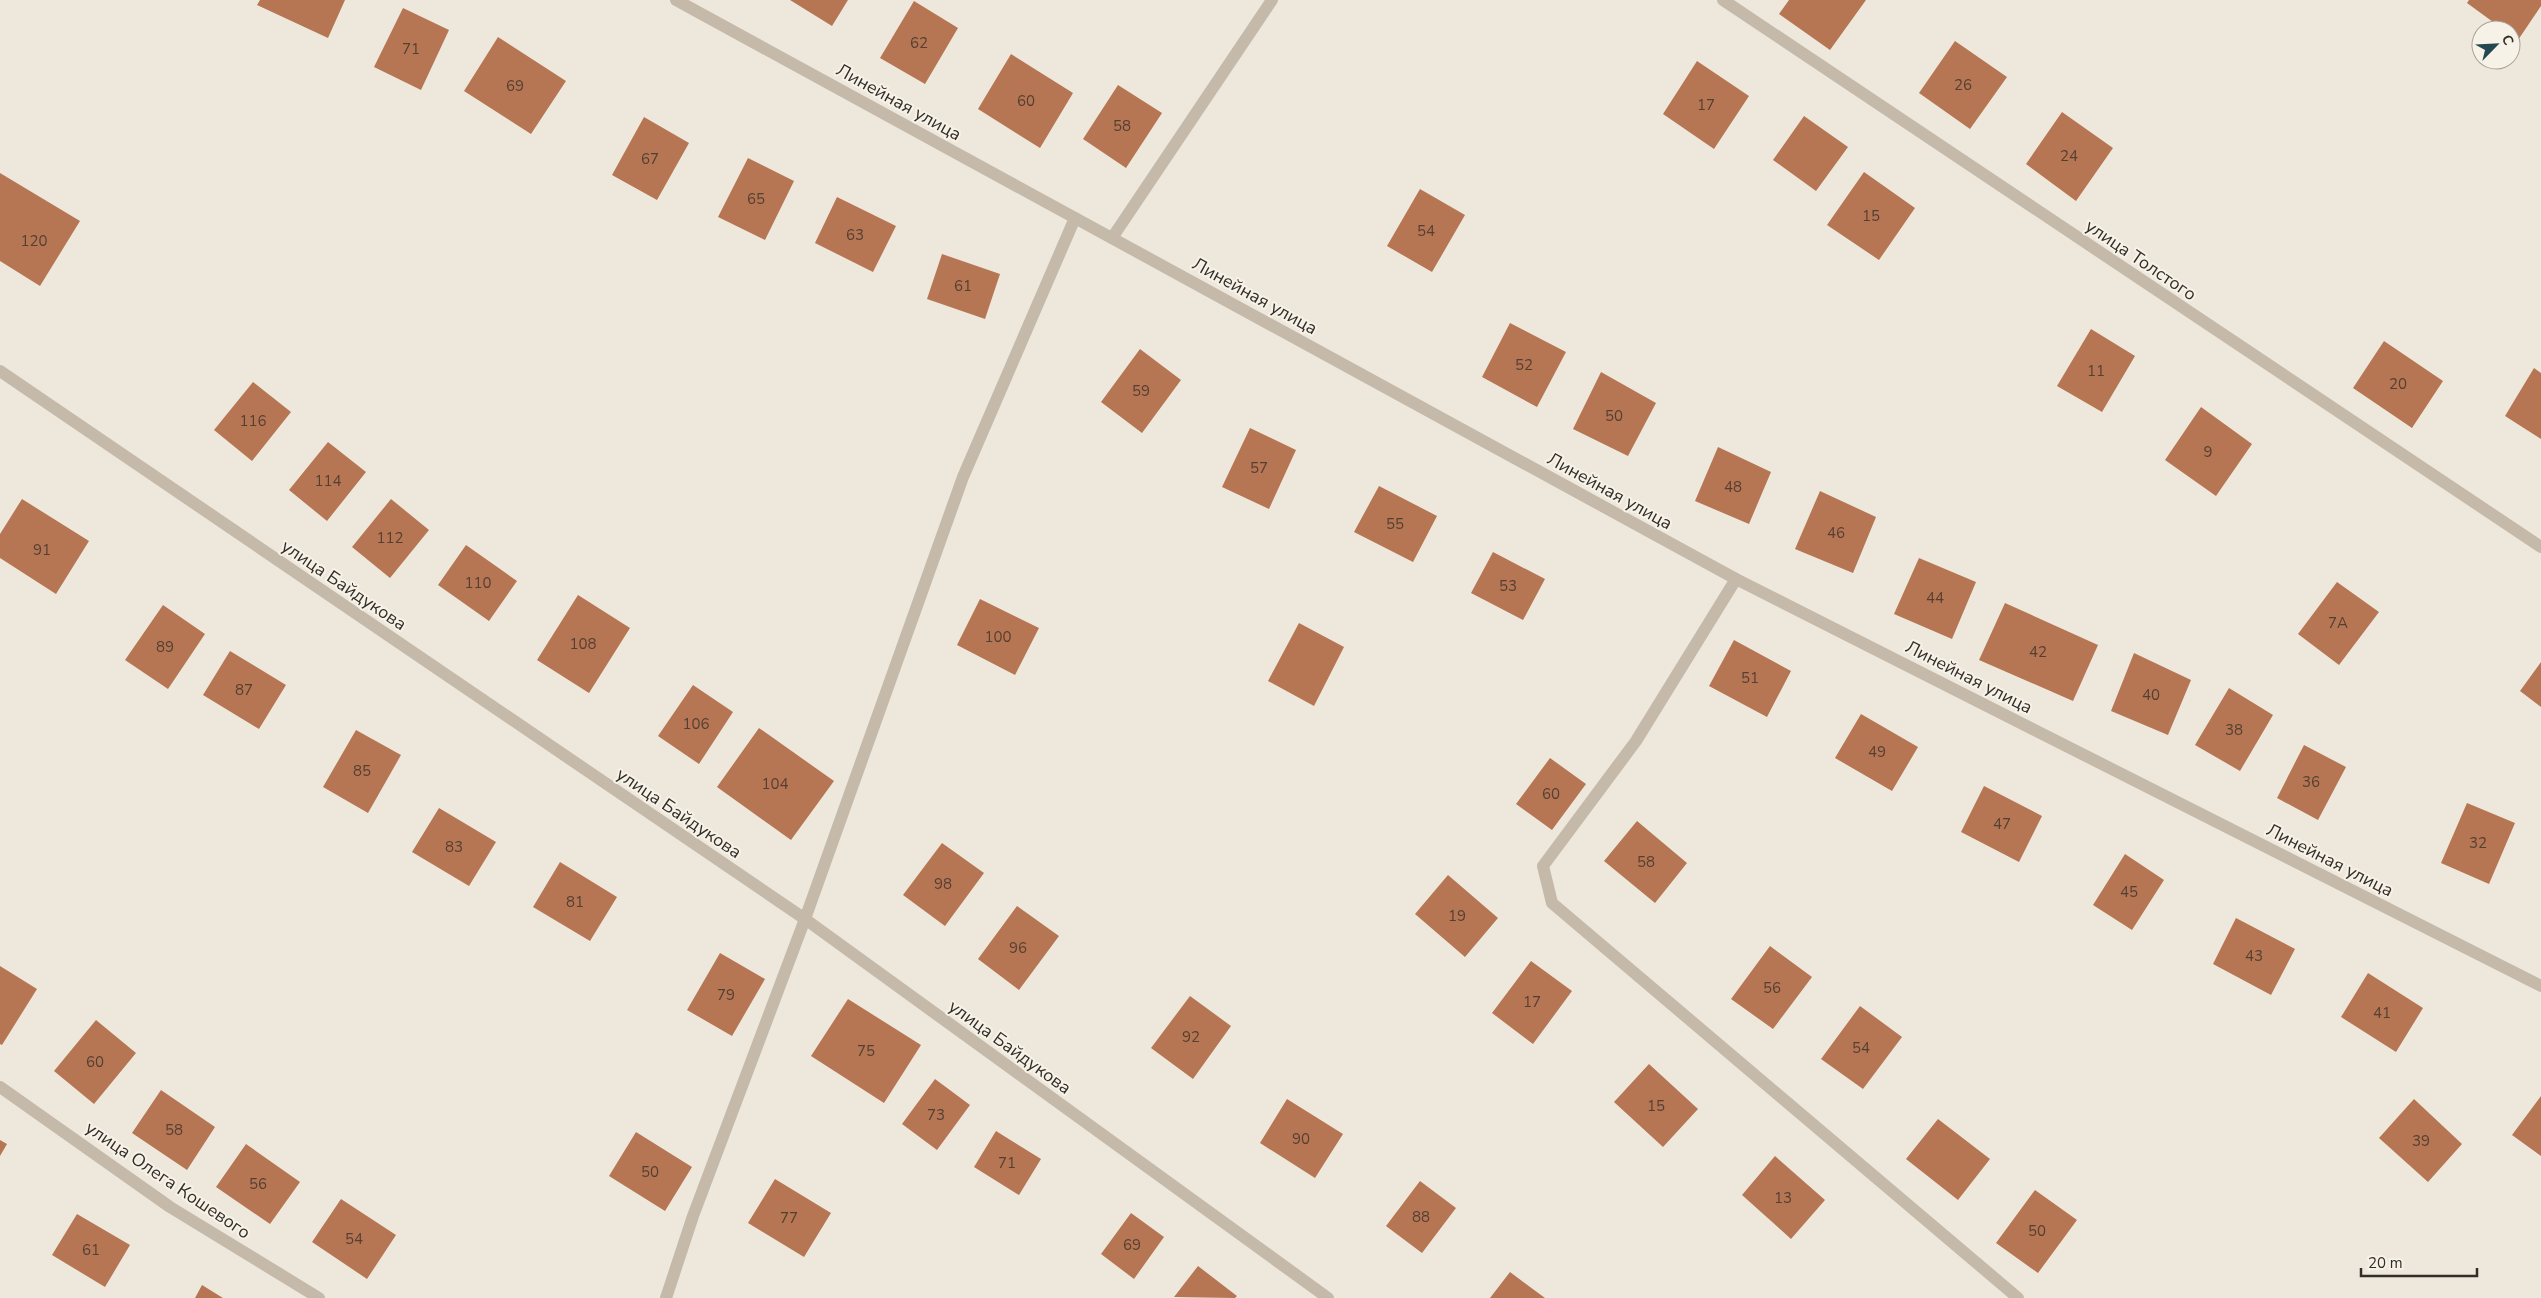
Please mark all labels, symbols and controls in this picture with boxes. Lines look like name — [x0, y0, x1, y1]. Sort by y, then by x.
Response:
north arrow — [2471, 20, 2521, 70]
text: С — [2497, 32, 2518, 49]
house number: 62 — [910, 33, 928, 53]
house number: 71 — [402, 39, 420, 59]
street label: Линейная улица — [832, 58, 966, 146]
house number: 26 — [1954, 75, 1972, 95]
house number: 69 — [506, 76, 524, 96]
house number: 60 — [1017, 91, 1035, 111]
house number: 17 — [1697, 95, 1715, 115]
house number: 58 — [1113, 116, 1131, 136]
house number: 24 — [2060, 146, 2078, 166]
house number: 67 — [641, 149, 659, 169]
house number: 65 — [747, 189, 765, 209]
house number: 15 — [1862, 206, 1880, 226]
street label: улица Толстого — [2081, 214, 2201, 306]
house number: 54 — [1417, 221, 1435, 241]
house number: 63 — [846, 225, 864, 245]
house number: 120 — [20, 231, 48, 251]
street label: Линейная улица — [1188, 252, 1322, 340]
house number: 61 — [954, 276, 972, 296]
house number: 52 — [1515, 355, 1533, 375]
house number: 11 — [2087, 361, 2105, 381]
house number: 20 — [2389, 374, 2407, 394]
house number: 59 — [1132, 381, 1150, 401]
house number: 50 — [1605, 406, 1623, 426]
house number: 116 — [239, 411, 267, 431]
house number: 9 — [2203, 442, 2213, 462]
street label: Линейная улица — [1543, 447, 1677, 535]
house number: 57 — [1250, 458, 1268, 478]
house number: 114 — [314, 471, 342, 491]
house number: 48 — [1724, 477, 1742, 497]
house number: 55 — [1386, 514, 1404, 534]
house number: 46 — [1827, 523, 1845, 543]
house number: 112 — [376, 528, 404, 548]
street label: улица Байдукова — [277, 534, 411, 636]
house number: 91 — [33, 540, 51, 560]
house number: 110 — [464, 573, 492, 593]
house number: 53 — [1499, 576, 1517, 596]
house number: 44 — [1926, 588, 1944, 608]
house number: 7А — [2328, 613, 2348, 633]
house number: 100 — [984, 627, 1012, 647]
house number: 108 — [569, 634, 597, 654]
street label: Линейная улица — [1901, 635, 2037, 719]
house number: 89 — [156, 637, 174, 657]
house number: 42 — [2029, 642, 2047, 662]
house number: 51 — [1741, 668, 1759, 688]
house number: 87 — [235, 680, 253, 700]
house number: 40 — [2142, 685, 2160, 705]
house number: 106 — [682, 714, 710, 734]
house number: 38 — [2225, 720, 2243, 740]
house number: 49 — [1868, 742, 1886, 762]
house number: 85 — [353, 761, 371, 781]
street label: улица Байдукова — [612, 762, 746, 864]
house number: 36 — [2302, 772, 2320, 792]
house number: 104 — [761, 774, 789, 794]
house number: 60 — [1542, 784, 1560, 804]
house number: 47 — [1993, 814, 2011, 834]
street label: Линейная улица — [2262, 818, 2398, 902]
house number: 32 — [2469, 833, 2487, 853]
house number: 83 — [445, 837, 463, 857]
house number: 58 — [1637, 852, 1655, 872]
house number: 98 — [934, 874, 952, 894]
house number: 45 — [2120, 882, 2138, 902]
house number: 81 — [566, 892, 584, 912]
house number: 19 — [1448, 906, 1466, 926]
house number: 96 — [1009, 938, 1027, 958]
house number: 43 — [2245, 946, 2263, 966]
house number: 56 — [1763, 978, 1781, 998]
house number: 79 — [717, 985, 735, 1005]
house number: 17 — [1523, 992, 1541, 1012]
street label: улица Байдукова — [944, 994, 1076, 1100]
house number: 41 — [2373, 1003, 2391, 1023]
house number: 92 — [1182, 1027, 1200, 1047]
house number: 54 — [1852, 1038, 1870, 1058]
house number: 75 — [857, 1041, 875, 1061]
house number: 60 — [86, 1052, 104, 1072]
house number: 15 — [1647, 1096, 1665, 1116]
house number: 73 — [927, 1105, 945, 1125]
street label: улица Олега Кошевого — [81, 1116, 255, 1244]
house number: 58 — [165, 1120, 183, 1140]
house number: 90 — [1292, 1129, 1310, 1149]
house number: 39 — [2412, 1131, 2430, 1151]
house number: 71 — [998, 1153, 1016, 1173]
house number: 50 — [641, 1162, 659, 1182]
house number: 56 — [249, 1174, 267, 1194]
house number: 13 — [1774, 1188, 1792, 1208]
house number: 88 — [1412, 1207, 1430, 1227]
house number: 77 — [780, 1208, 798, 1228]
house number: 50 — [2028, 1221, 2046, 1241]
house number: 54 — [345, 1229, 363, 1249]
house number: 69 — [1123, 1235, 1141, 1255]
house number: 61 — [82, 1240, 100, 1260]
scale bar — [2361, 1246, 2477, 1278]
text: 20 m — [2368, 1253, 2403, 1273]

